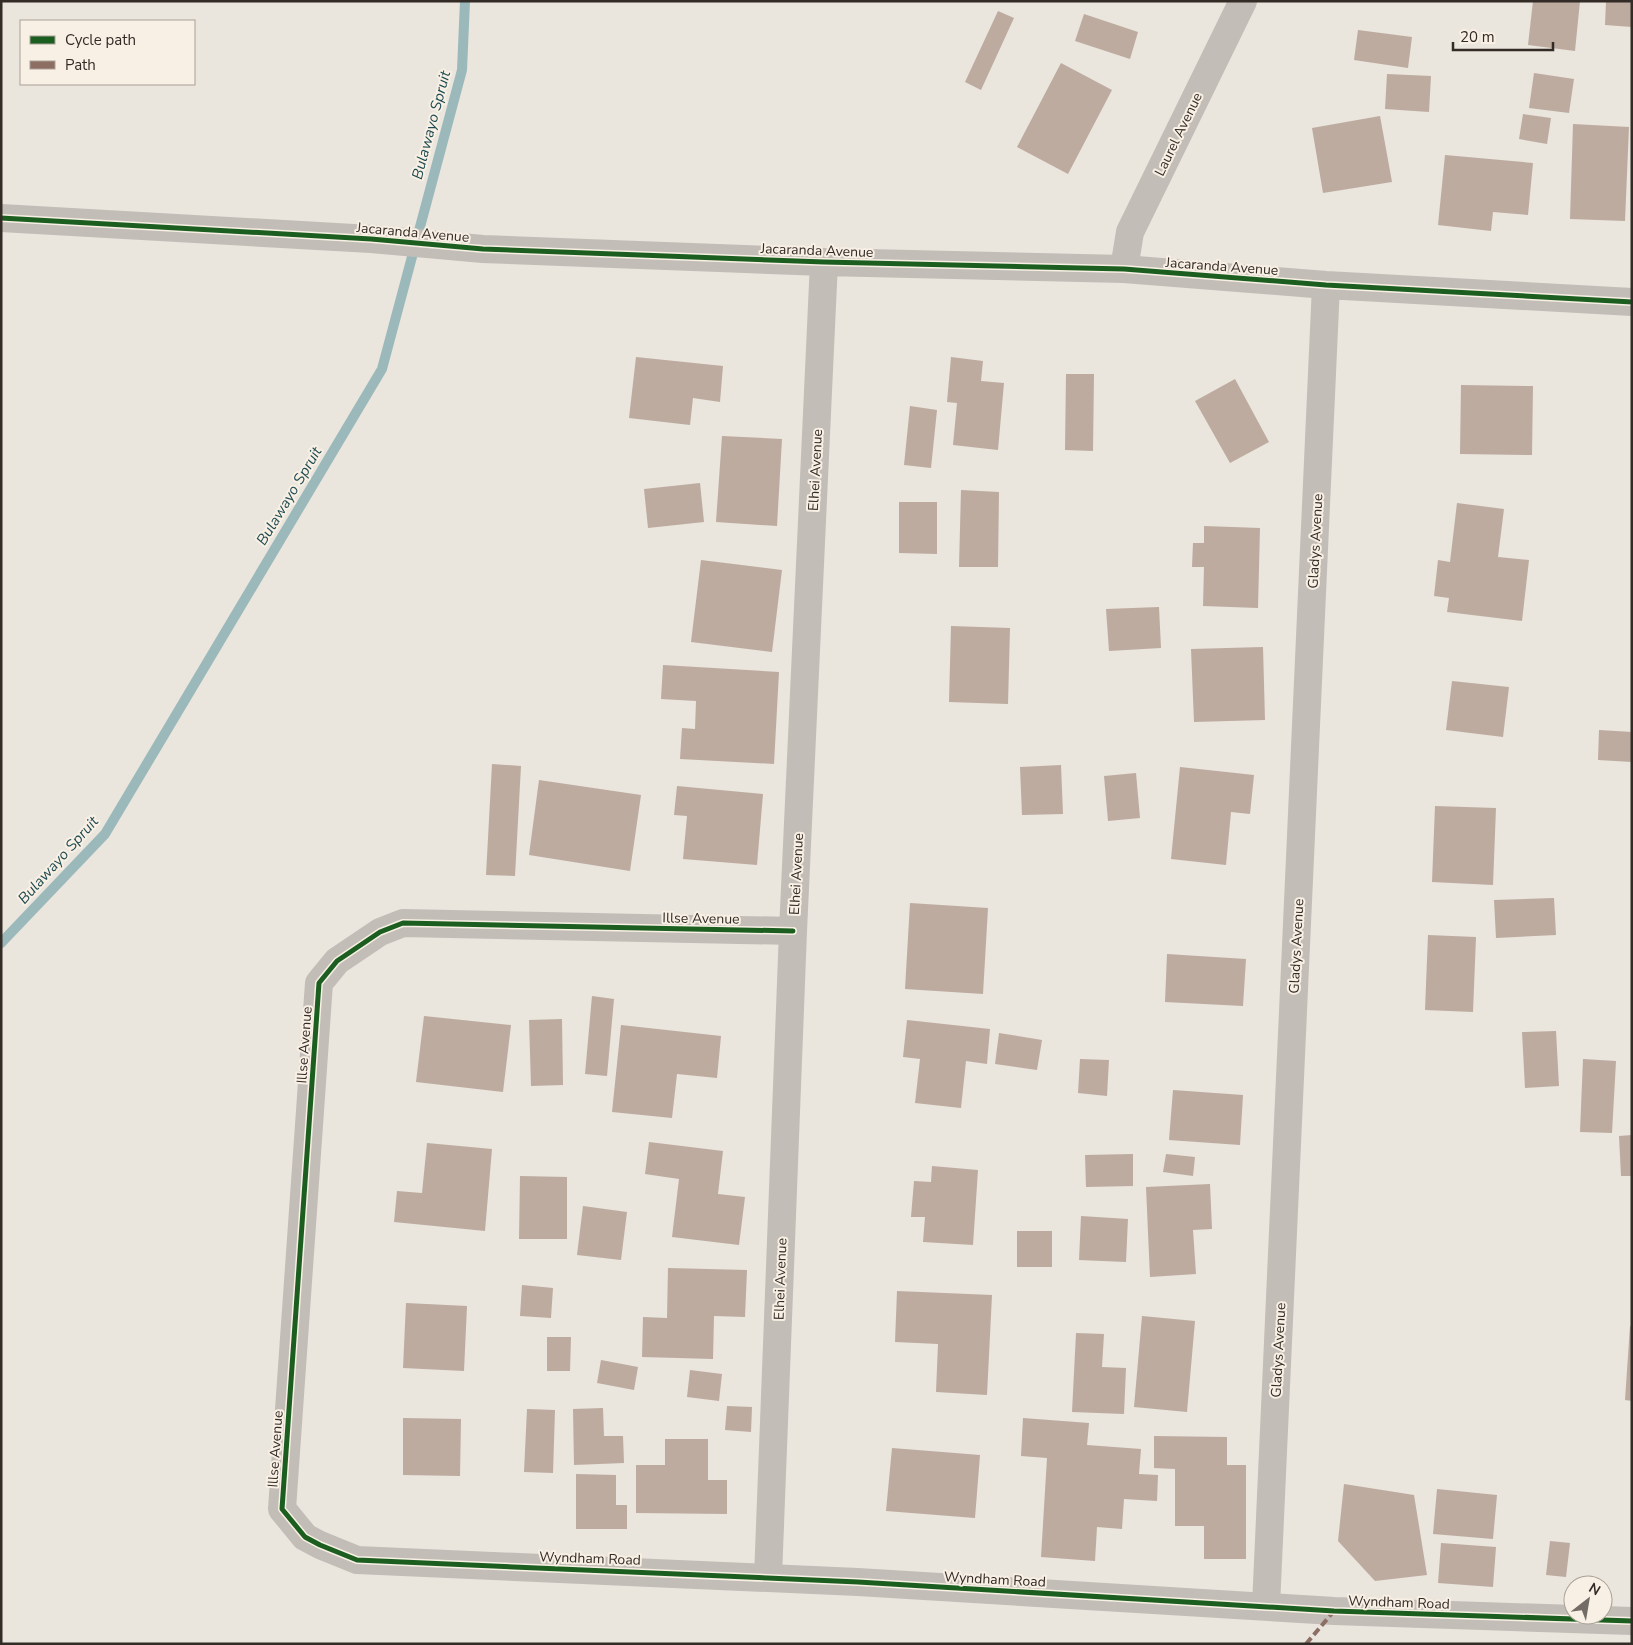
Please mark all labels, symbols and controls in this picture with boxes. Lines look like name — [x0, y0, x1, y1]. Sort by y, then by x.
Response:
legend — [20, 20, 195, 85]
scale bar — [1453, 20, 1553, 52]
text: 20 m — [1460, 27, 1495, 47]
text: Cycle path — [65, 30, 136, 50]
text: Path — [65, 55, 96, 75]
water label: Bulawayo Spruit — [407, 68, 455, 181]
street label: Laurel Avenue — [1150, 89, 1207, 179]
street label: Jacaranda Avenue — [355, 218, 470, 247]
street label: Jacaranda Avenue — [759, 239, 874, 262]
street label: Jacaranda Avenue — [1164, 253, 1279, 280]
street label: Elhei Avenue — [804, 428, 827, 512]
water label: Bulawayo Spruit — [252, 442, 327, 549]
street label: Gladys Avenue — [1304, 493, 1327, 589]
water label: Bulawayo Spruit — [13, 811, 103, 908]
street label: Elhei Avenue — [785, 832, 808, 916]
street label: Gladys Avenue — [1285, 898, 1308, 994]
street label: Illse Avenue — [662, 908, 740, 929]
street label: Illse Avenue — [292, 1006, 317, 1084]
street label: Elhei Avenue — [770, 1238, 791, 1320]
street label: Gladys Avenue — [1267, 1302, 1290, 1398]
street label: Illse Avenue — [263, 1410, 288, 1488]
street label: Wyndham Road — [539, 1547, 641, 1570]
street label: Wyndham Road — [944, 1567, 1046, 1592]
north arrow — [1563, 1575, 1613, 1625]
text: N — [1585, 1578, 1604, 1600]
street label: Wyndham Road — [1348, 1591, 1450, 1614]

